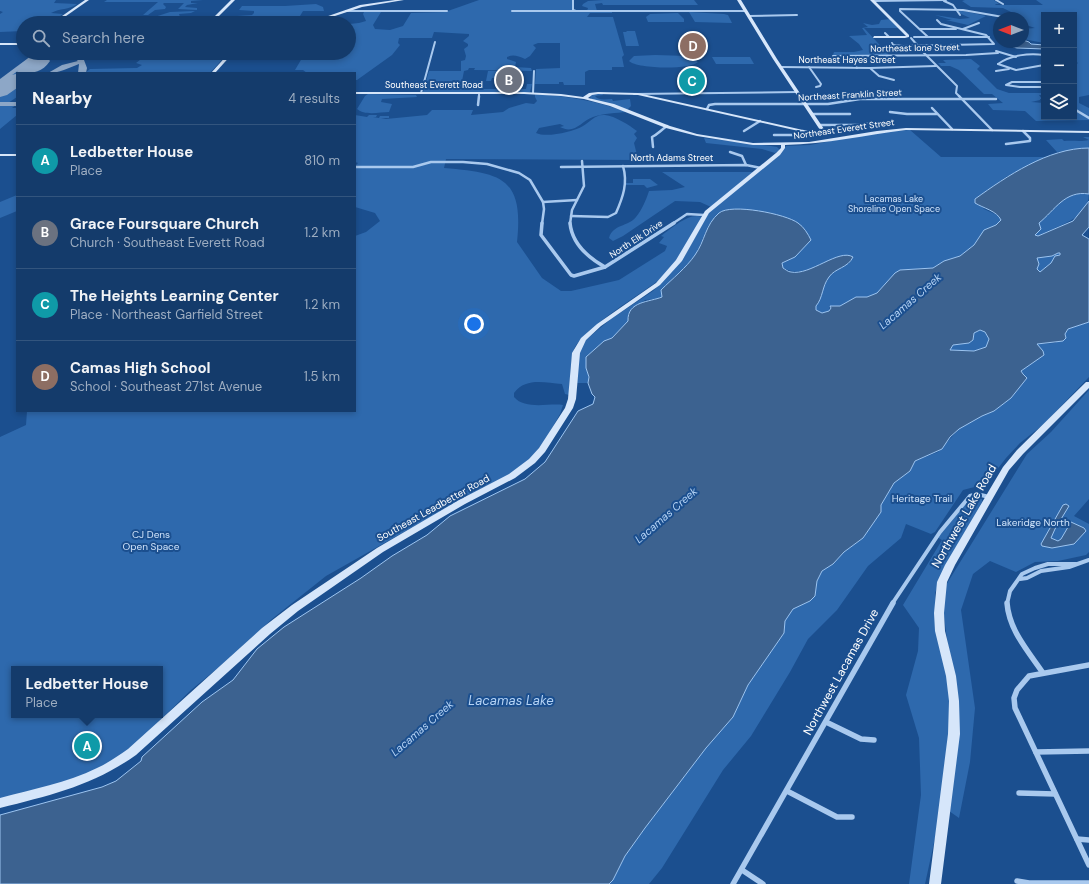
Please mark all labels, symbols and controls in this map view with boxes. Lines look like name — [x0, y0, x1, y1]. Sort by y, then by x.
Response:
north arrow — [993, 12, 1029, 48]
map controls — [1041, 12, 1077, 120]
button: + — [1041, 12, 1077, 48]
search box — [16, 16, 356, 60]
icon: search — [30, 27, 52, 49]
text: Search here — [62, 28, 145, 48]
pin: D — [680, 31, 706, 61]
street label: Northeast Ione Street — [870, 41, 960, 55]
button: − — [1041, 48, 1077, 84]
street label: Northeast Hayes Street — [799, 54, 896, 66]
pin: B — [496, 65, 522, 95]
pin: C — [679, 66, 705, 96]
street label: Southeast Everett Road — [385, 79, 483, 91]
button: layers — [1041, 84, 1077, 120]
street label: Northeast Franklin Street — [798, 86, 903, 104]
text: Nearby — [32, 87, 92, 109]
text: 4 results — [288, 90, 340, 107]
street label: Northeast Everett Street — [793, 116, 896, 142]
text: Ledbetter House — [70, 142, 193, 162]
text: A — [40, 152, 50, 169]
text: 810 m — [304, 152, 340, 169]
street label: North Adams Street — [631, 152, 714, 164]
text: Place — [70, 162, 102, 179]
park label: Lacamas Lake Shoreline Open Space — [848, 193, 940, 215]
text: Grace Foursquare Church — [70, 214, 259, 234]
street label: North Elk Drive — [607, 217, 665, 261]
text: B — [41, 224, 49, 241]
text: 1.2 km — [304, 224, 340, 241]
text: Church · Southeast Everett Road — [70, 234, 265, 251]
water label: Lacamas Creek — [876, 270, 945, 332]
text: The Heights Learning Center — [70, 286, 279, 306]
text: C — [40, 296, 50, 313]
text: 1.2 km — [304, 296, 340, 313]
text: Place · Northeast Garfield Street — [70, 306, 263, 323]
your location — [464, 314, 484, 334]
text: Camas High School — [70, 358, 211, 378]
text: D — [40, 368, 50, 385]
text: 1.5 km — [304, 368, 340, 385]
text: School · Southeast 271st Avenue — [70, 378, 262, 395]
street label: Northwest Lake Road — [928, 461, 1000, 571]
street label: Southeast Leadbetter Road — [374, 472, 492, 544]
water label: Lacamas Creek — [632, 484, 701, 546]
park label: Heritage Trail — [892, 492, 952, 505]
park label: Lakeridge North — [996, 516, 1070, 529]
park label: CJ Dens Open Space — [123, 528, 180, 553]
street label: Northwest Lacamas Drive — [800, 606, 882, 738]
popup — [11, 666, 163, 718]
text: Ledbetter House — [25, 674, 149, 694]
water label: Lacamas Lake — [468, 692, 554, 709]
text: Place — [25, 694, 58, 711]
water label: Lacamas Creek — [388, 697, 457, 759]
pin: A — [74, 731, 100, 761]

